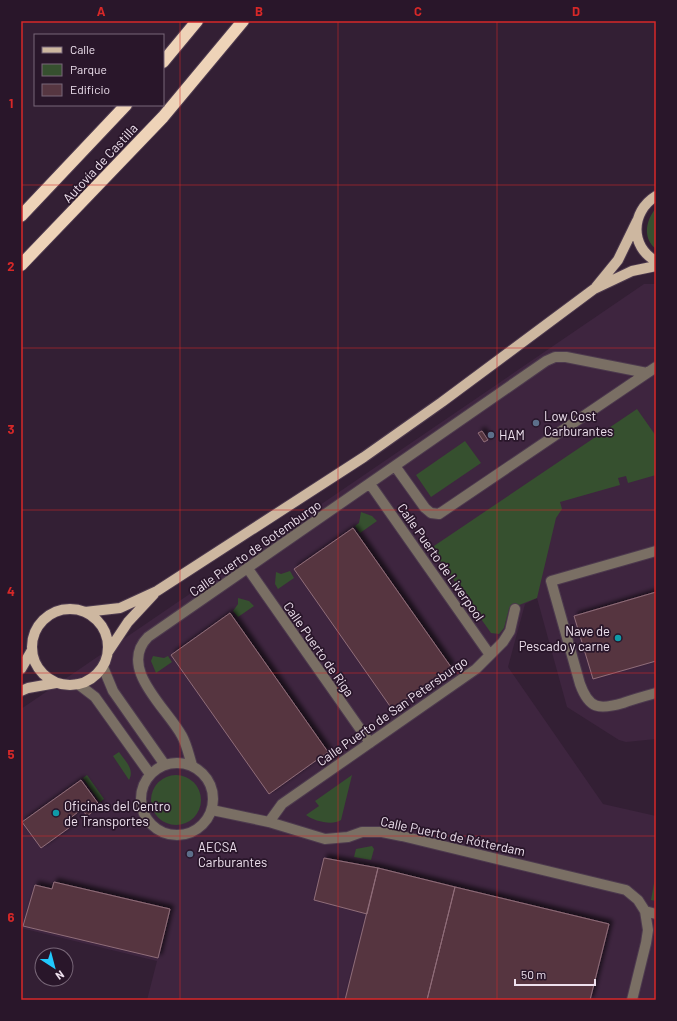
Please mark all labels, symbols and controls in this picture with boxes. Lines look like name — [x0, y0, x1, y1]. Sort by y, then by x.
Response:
text: A — [97, 3, 106, 19]
text: B — [255, 3, 263, 19]
text: C — [414, 3, 422, 19]
text: D — [572, 3, 580, 19]
legend — [34, 34, 164, 106]
text: Calle — [70, 42, 95, 56]
text: Parque — [70, 62, 107, 76]
text: Edificio — [70, 82, 110, 96]
text: 1 — [9, 95, 13, 111]
street label: Autovía de Castilla — [59, 120, 141, 206]
text: 2 — [7, 258, 15, 274]
place label: Low Cost Carburantes — [544, 408, 613, 439]
marker: Low Cost Carburantes — [531, 418, 541, 428]
text: 3 — [7, 421, 15, 437]
place label: HAM — [499, 427, 525, 443]
marker: HAM — [486, 430, 496, 440]
street label: Calle Puerto de Gotemburgo — [186, 496, 324, 600]
street label: Calle Puerto de Liverpool — [394, 500, 488, 624]
text: 4 — [7, 583, 15, 599]
street label: Calle Puerto de Riga — [280, 598, 358, 700]
place label: Nave de Pescado y carne — [519, 623, 610, 654]
marker: Nave de Pescado y carne — [613, 633, 623, 643]
street label: Calle Puerto de San Petersburgo — [313, 653, 471, 769]
text: 5 — [7, 746, 15, 762]
place label: Oficinas del Centro de Transportes — [64, 798, 171, 829]
marker: Oficinas del Centro de Transportes — [51, 808, 61, 818]
street label: Calle Puerto de Rótterdam — [379, 813, 527, 859]
place label: AECSA Carburantes — [198, 839, 267, 870]
marker: AECSA Carburantes — [185, 849, 195, 859]
text: 6 — [8, 909, 15, 925]
north arrow — [34, 947, 74, 987]
scale bar — [515, 961, 595, 987]
text: 50 m — [521, 967, 546, 981]
text: N — [53, 968, 67, 983]

